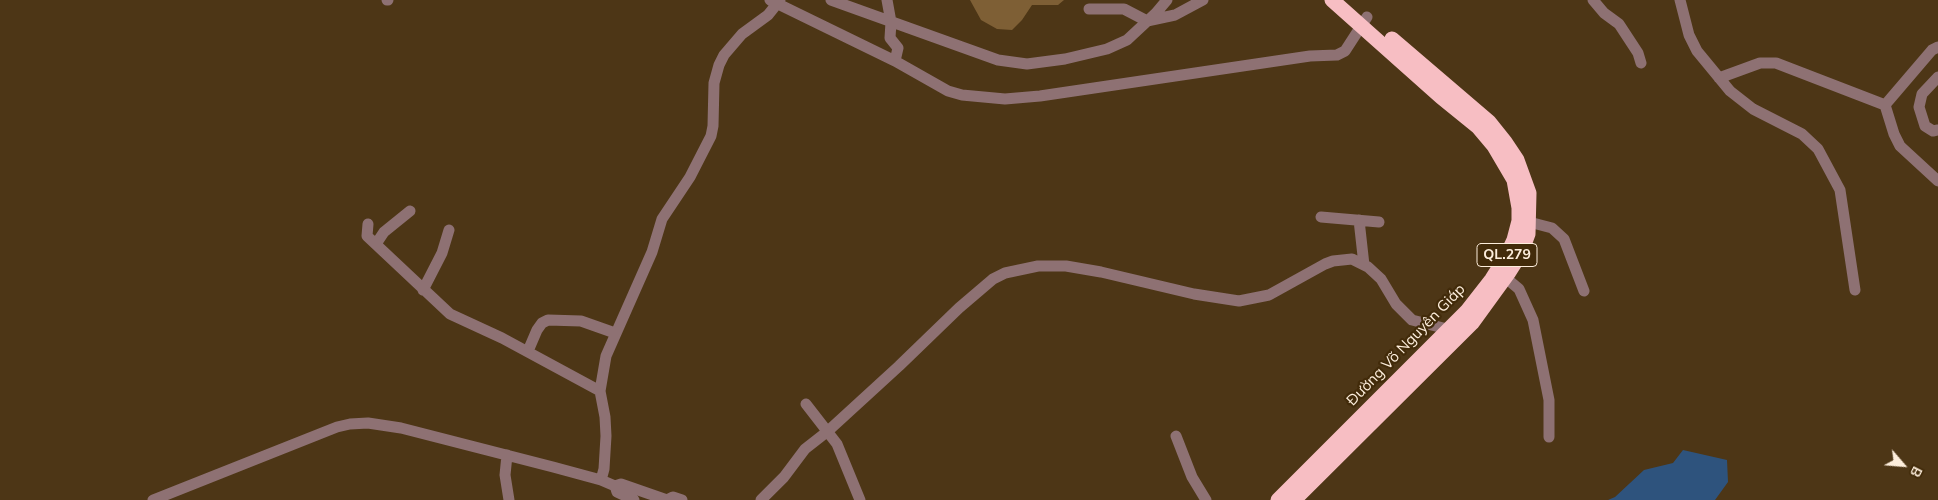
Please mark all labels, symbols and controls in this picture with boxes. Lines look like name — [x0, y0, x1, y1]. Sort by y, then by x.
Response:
road number: QL.279 — [1477, 244, 1537, 266]
street label: Đường Võ Nguyên Giáp — [1343, 280, 1469, 410]
north arrow — [1878, 440, 1928, 490]
text: B — [1906, 463, 1927, 480]

